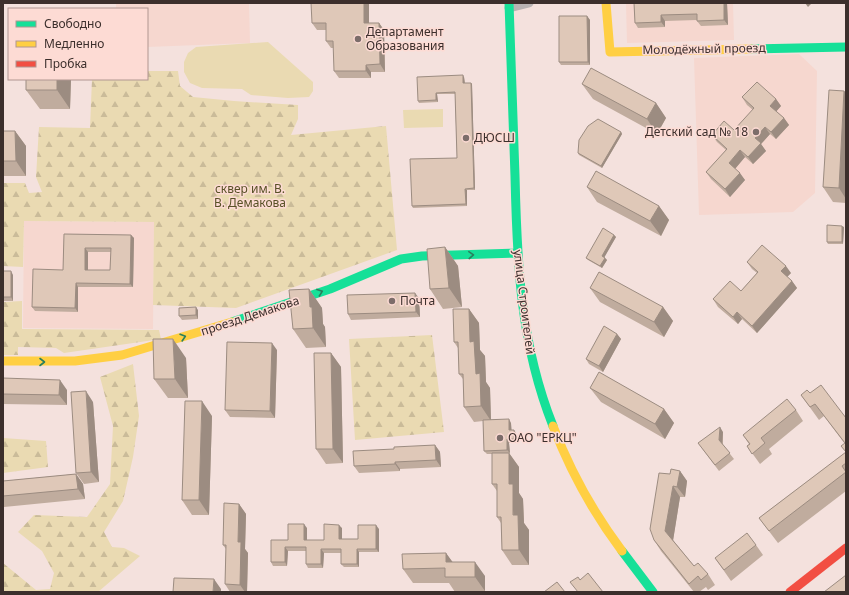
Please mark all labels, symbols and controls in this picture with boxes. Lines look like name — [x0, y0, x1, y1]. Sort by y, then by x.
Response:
legend — [8, 8, 148, 80]
text: Свободно — [44, 15, 102, 32]
place label: Департамент Образования — [366, 23, 444, 54]
marker: Департамент Образования — [353, 34, 363, 44]
text: Медленно — [44, 35, 104, 52]
street label: Молодёжный проезд — [642, 39, 767, 58]
text: Пробка — [44, 55, 87, 72]
place label: Детский сад № 18 — [645, 123, 748, 140]
marker: Детский сад № 18 — [751, 127, 761, 137]
place label: ДЮСШ — [474, 129, 515, 146]
marker: ДЮСШ — [461, 133, 471, 143]
park label: сквер им. В. В. Демакова — [214, 180, 286, 211]
street label: улица Строителей — [510, 249, 539, 355]
one-way arrow — [468, 250, 474, 259]
one-way arrow — [316, 289, 323, 297]
street label: проезд Демакова — [198, 292, 301, 339]
place label: Почта — [400, 292, 435, 309]
marker: Почта — [387, 296, 397, 306]
one-way arrow — [179, 333, 186, 342]
one-way arrow — [39, 357, 45, 366]
place label: ОАО "ЕРКЦ" — [508, 429, 577, 446]
marker: ОАО "ЕРКЦ" — [495, 433, 505, 443]

